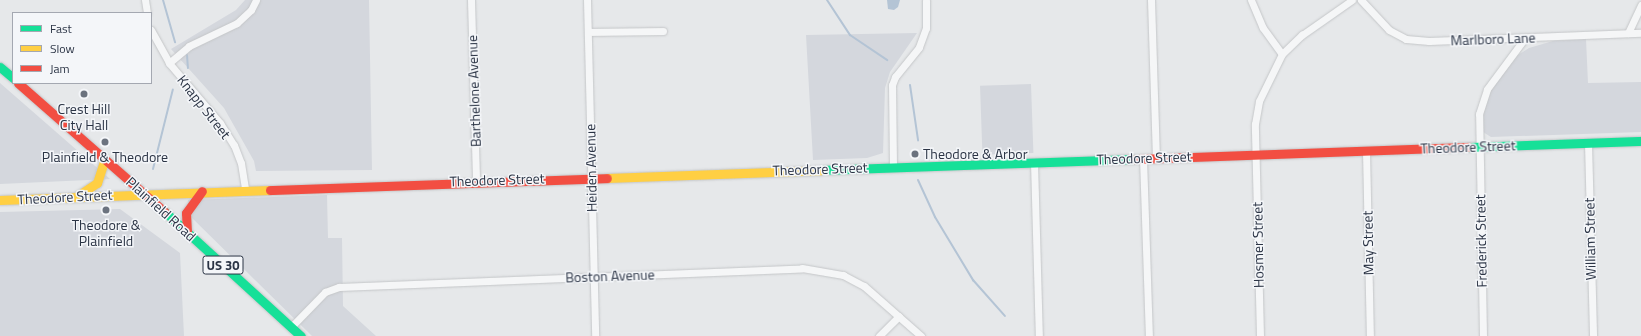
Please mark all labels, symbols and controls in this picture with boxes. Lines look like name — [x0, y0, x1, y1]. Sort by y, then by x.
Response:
legend — [12, 12, 152, 84]
text: Fast — [50, 19, 72, 38]
street label: Marlboro Lane — [1450, 29, 1536, 49]
street label: Barthelone Avenue — [464, 35, 484, 147]
text: Slow — [50, 39, 75, 58]
text: Jam — [50, 59, 70, 78]
street label: Knapp Street — [174, 72, 234, 142]
marker: Crest Hill City Hall — [79, 89, 89, 99]
place label: Crest Hill City Hall — [58, 101, 110, 134]
street label: Heiden Avenue — [582, 124, 600, 212]
marker: Plainfield & Theodore — [100, 137, 110, 147]
street label: Theodore Street — [1420, 137, 1516, 157]
place label: Theodore & Arbor — [923, 146, 1027, 162]
street label: Theodore Street — [1096, 148, 1192, 168]
place label: Plainfield & Theodore — [42, 149, 168, 165]
marker: Theodore & Arbor — [910, 149, 920, 159]
street label: Theodore Street — [772, 159, 868, 179]
street label: Theodore Street — [449, 170, 545, 190]
street label: Plainfield Road — [123, 173, 199, 245]
street label: Theodore Street — [17, 186, 113, 208]
street label: Frederick Street — [1472, 194, 1490, 288]
street label: William Street — [1581, 197, 1599, 281]
street label: Hosmer Street — [1249, 202, 1267, 288]
marker: Theodore & Plainfield — [101, 205, 111, 215]
street label: May Street — [1359, 211, 1377, 275]
place label: Theodore & Plainfield — [72, 217, 140, 250]
road number: US 30 — [202, 254, 244, 276]
street label: Boston Avenue — [565, 266, 655, 286]

